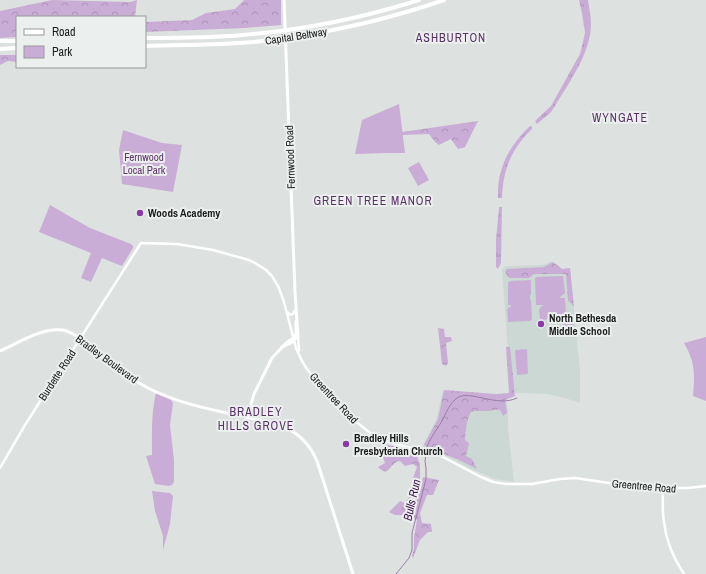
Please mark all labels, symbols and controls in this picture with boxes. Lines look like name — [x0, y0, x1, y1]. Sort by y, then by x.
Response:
legend — [16, 16, 146, 68]
text: Road — [52, 24, 76, 40]
street label: Capital Beltway — [264, 24, 329, 48]
district label: ASHBURTON — [415, 30, 486, 46]
text: Park — [52, 44, 72, 60]
district label: WYNGATE — [592, 110, 648, 126]
street label: Fernwood Road — [282, 125, 298, 189]
park label: Fernwood Local Park — [123, 150, 166, 177]
district label: GREEN TREE MANOR — [313, 193, 433, 209]
place label: Woods Academy — [148, 206, 220, 220]
marker: Woods Academy — [135, 208, 145, 218]
place label: North Bethesda Middle School — [549, 311, 616, 338]
marker: North Bethesda Middle School — [536, 319, 546, 329]
street label: Bradley Boulevard — [73, 332, 141, 386]
street label: Burdette Road — [35, 347, 79, 403]
street label: Greentree Road — [307, 370, 361, 426]
district label: BRADLEY HILLS GROVE — [218, 404, 294, 434]
place label: Bradley Hills Presbyterian Church — [354, 431, 443, 458]
marker: Bradley Hills Presbyterian Church — [341, 439, 351, 449]
street label: Greentree Road — [611, 476, 677, 496]
water label: Bulls Run — [399, 478, 425, 522]

